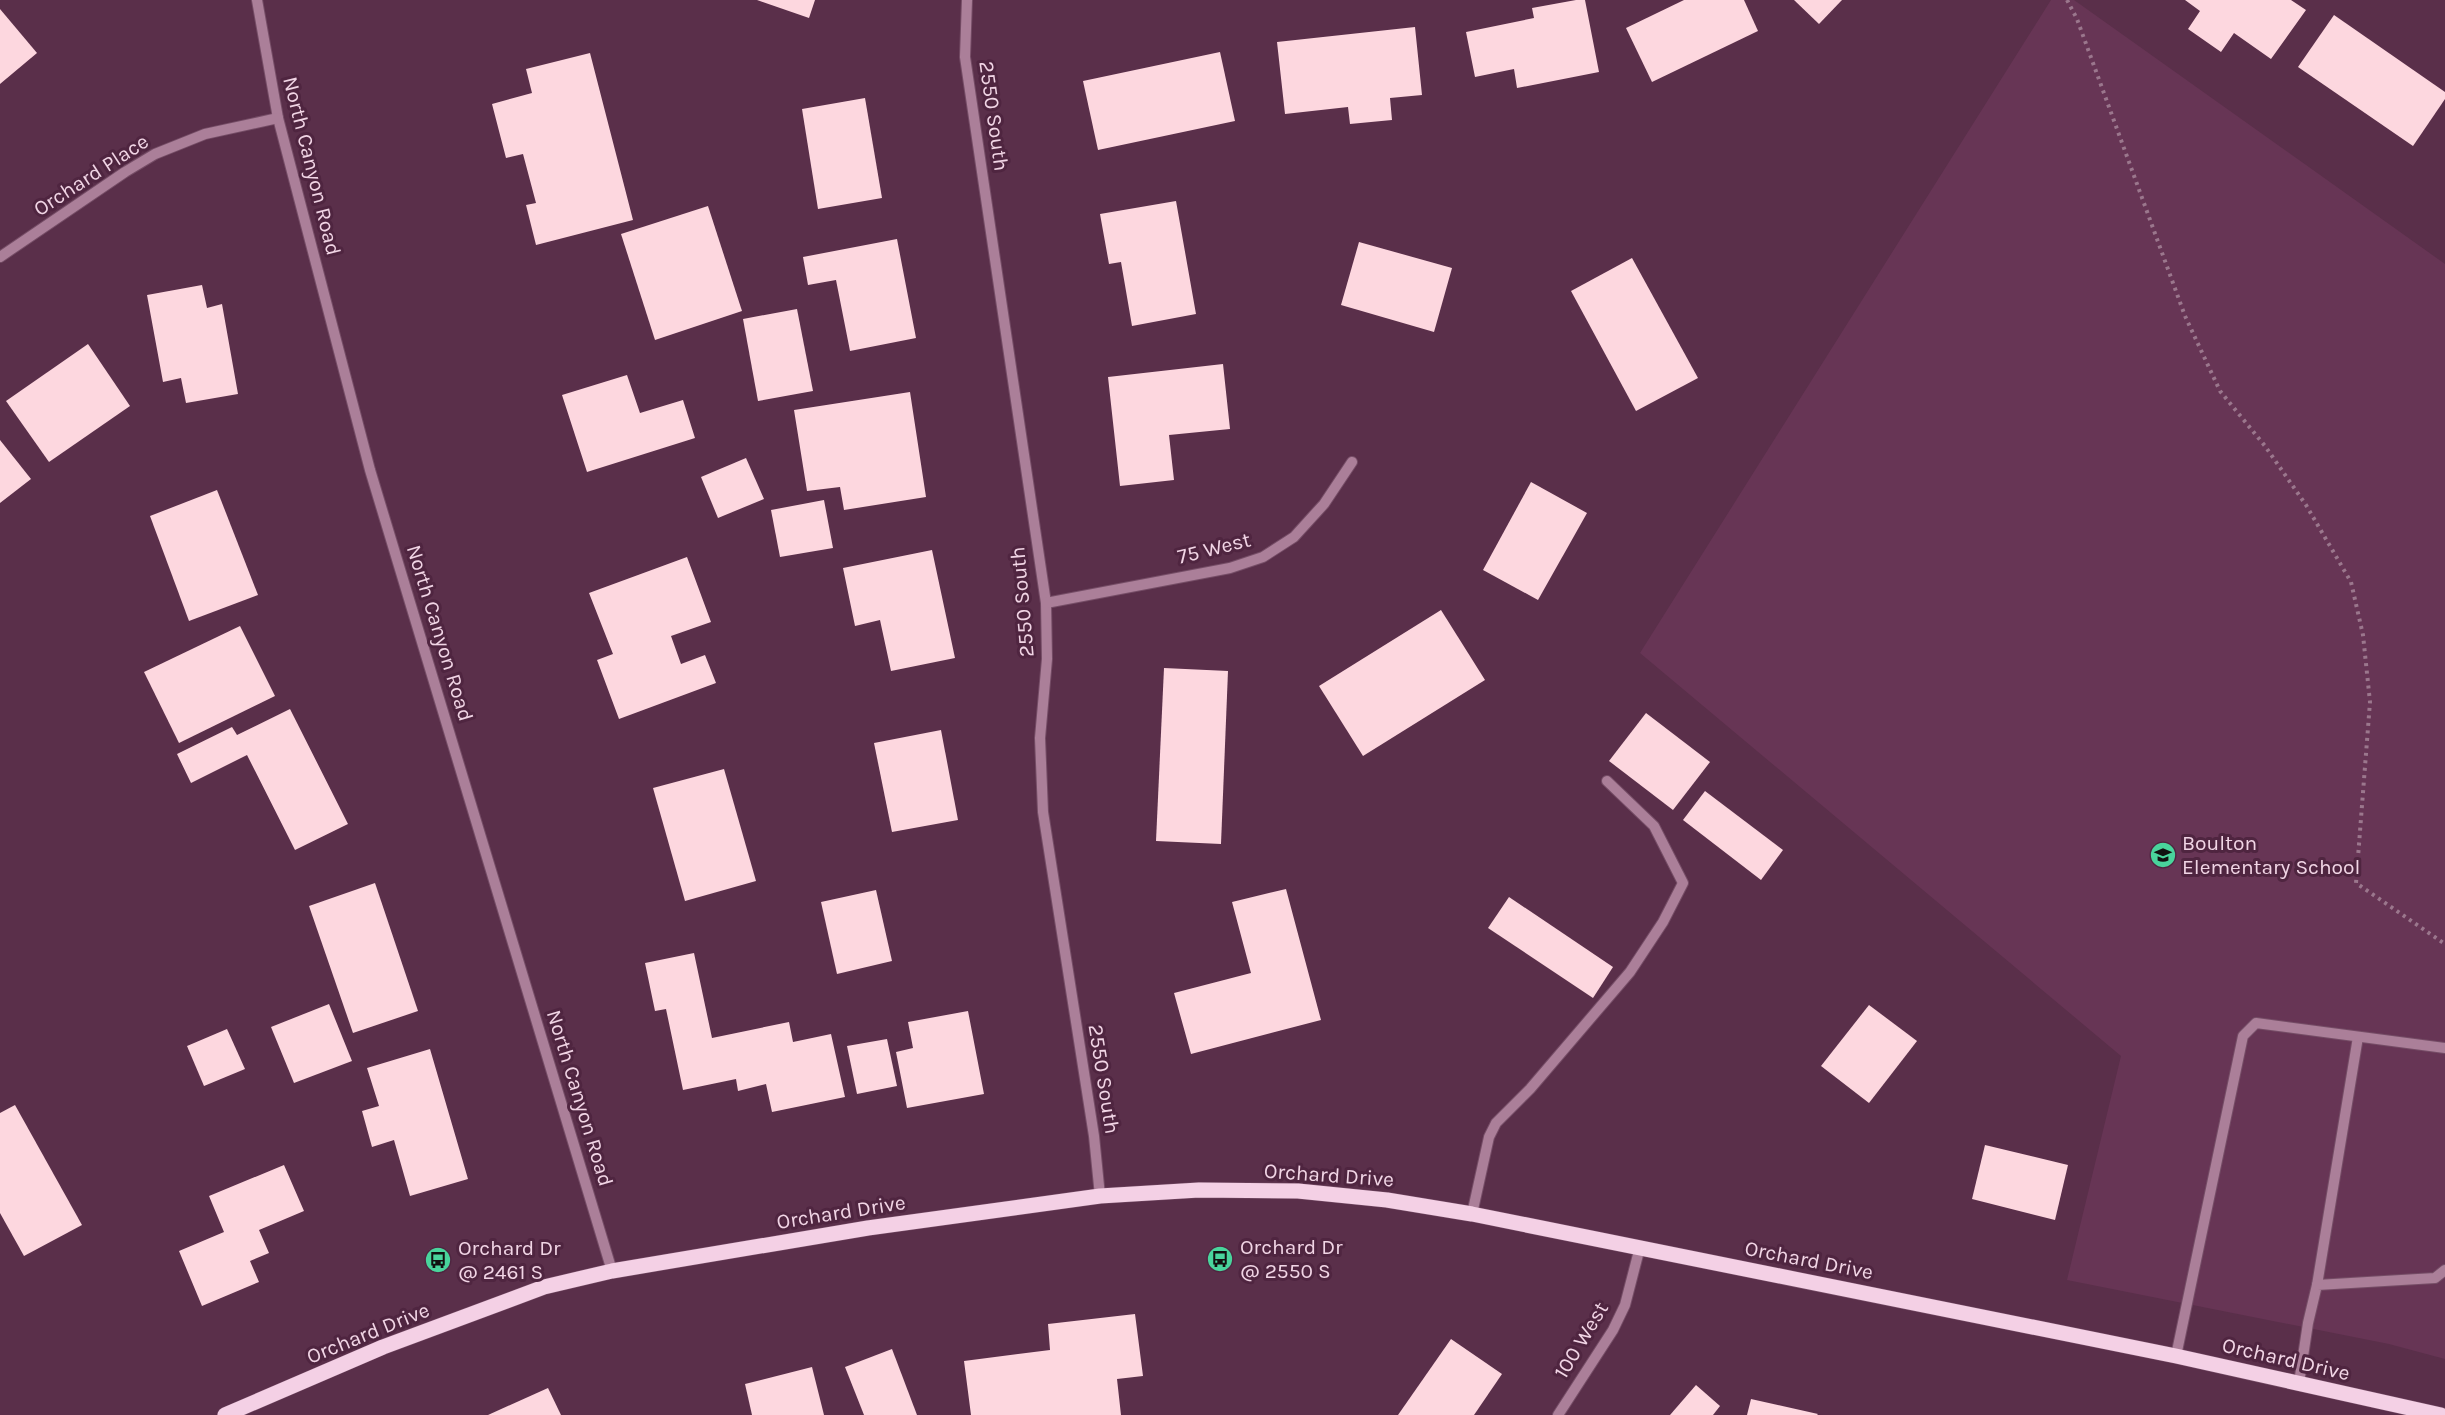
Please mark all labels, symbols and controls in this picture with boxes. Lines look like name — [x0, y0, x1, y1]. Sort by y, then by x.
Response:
street label: 2550 South — [974, 59, 1014, 173]
street label: North Canyon Road — [278, 74, 346, 258]
street label: Orchard Place — [29, 129, 153, 221]
street label: 75 West — [1175, 527, 1253, 569]
street label: North Canyon Road — [402, 542, 478, 724]
street label: 2550 South — [1005, 546, 1039, 658]
place label: Boulton Elementary School — [2182, 831, 2360, 879]
school or university icon: Boulton Elementary School — [2148, 840, 2178, 870]
street label: North Canyon Road — [542, 1007, 618, 1189]
street label: 2550 South — [1083, 1022, 1125, 1136]
street label: Orchard Drive — [1263, 1158, 1395, 1192]
street label: Orchard Drive — [775, 1190, 907, 1234]
place label: Orchard Dr @ 2550 S — [1240, 1235, 1343, 1283]
place label: Orchard Dr @ 2461 S — [458, 1236, 561, 1284]
street label: Orchard Drive — [1743, 1236, 1875, 1284]
bus stop icon: Orchard Dr @ 2550 S — [1205, 1244, 1235, 1274]
bus stop icon: Orchard Dr @ 2461 S — [423, 1245, 453, 1275]
street label: Orchard Drive — [303, 1297, 433, 1369]
street label: 100 West — [1549, 1297, 1613, 1382]
street label: Orchard Drive — [2220, 1333, 2352, 1385]

